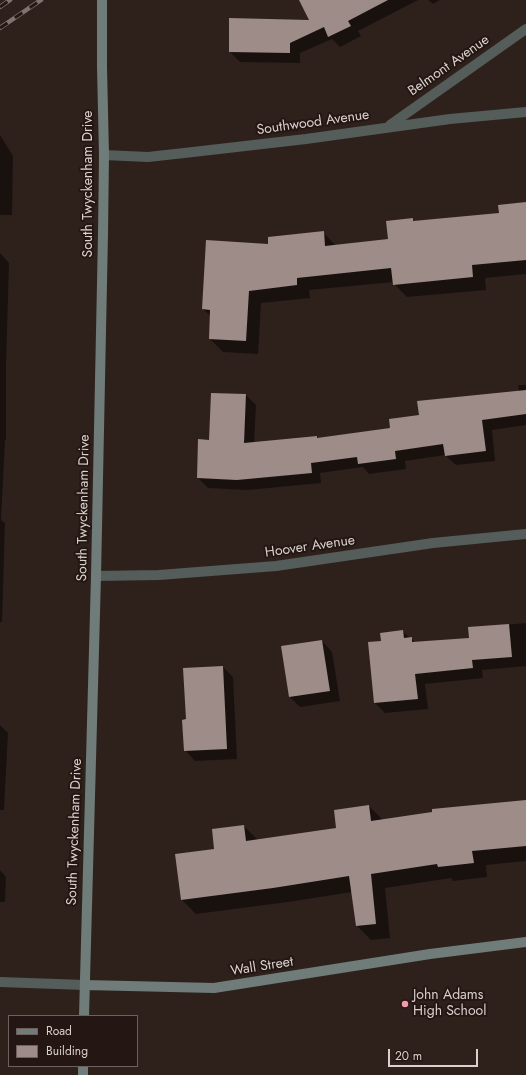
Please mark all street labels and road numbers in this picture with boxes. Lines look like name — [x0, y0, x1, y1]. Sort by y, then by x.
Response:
street label: Belmont Avenue — [405, 32, 493, 100]
street label: Southwood Avenue — [256, 107, 370, 139]
street label: South Twyckenham Drive — [81, 110, 97, 258]
street label: South Twyckenham Drive — [74, 434, 94, 582]
street label: Hoover Avenue — [264, 532, 356, 562]
street label: South Twyckenham Drive — [64, 758, 86, 906]
street label: Wall Street — [229, 954, 295, 980]

